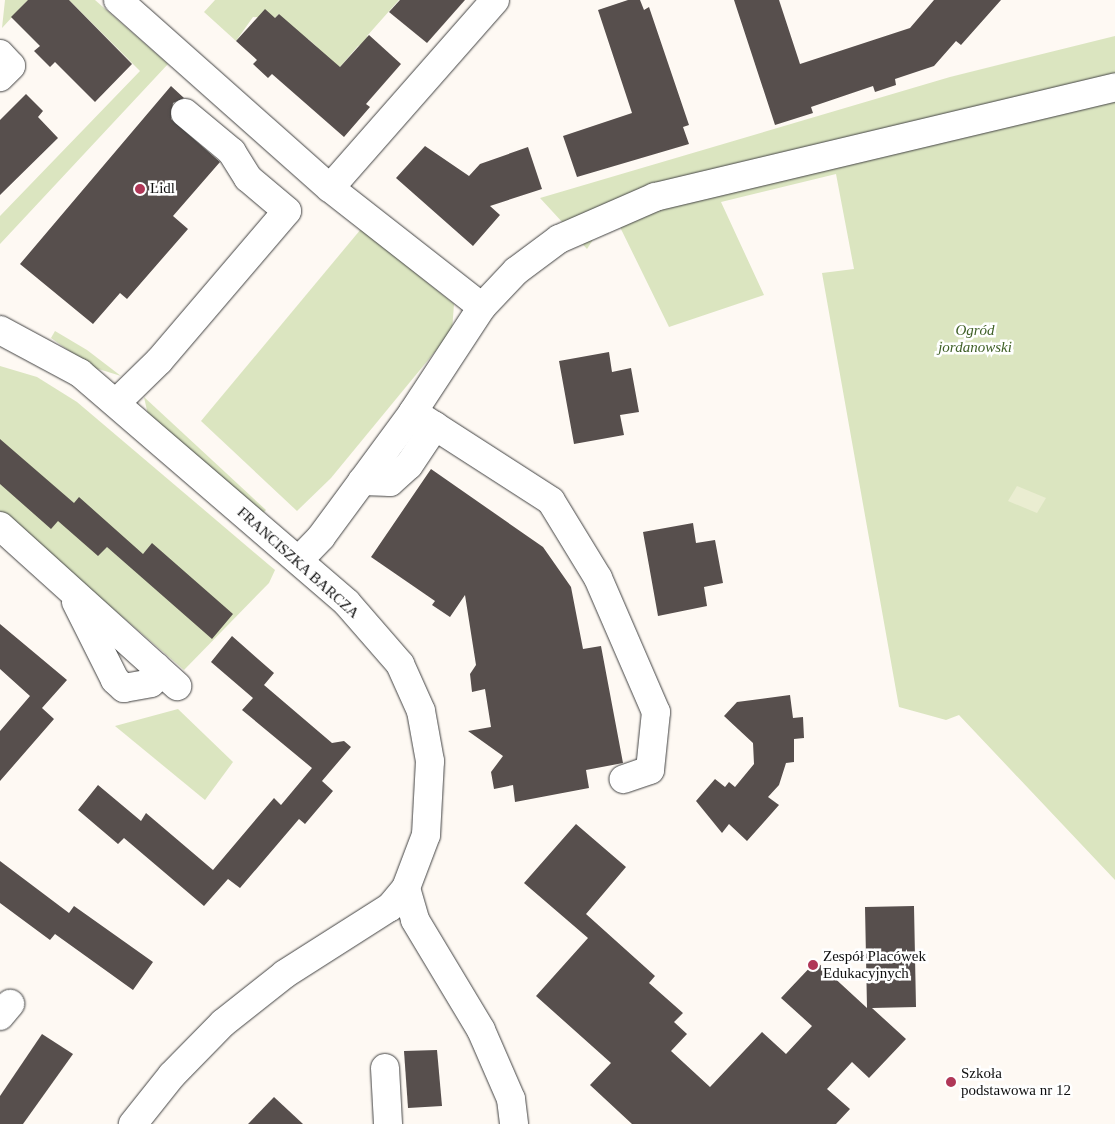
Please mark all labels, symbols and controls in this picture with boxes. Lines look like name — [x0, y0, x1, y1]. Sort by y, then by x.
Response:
place label: Lidl — [150, 180, 175, 198]
marker: Lidl — [134, 183, 146, 195]
park label: Ogród jordanowski — [938, 321, 1012, 356]
street label: FRANCISZKA BARCZA — [233, 503, 363, 623]
place label: Zespół Placówek Edukacyjnych — [823, 947, 926, 982]
marker: Zespół Placówek Edukacyjnych — [807, 959, 819, 971]
place label: Szkoła podstawowa nr 12 — [961, 1064, 1071, 1099]
marker: Szkoła podstawowa nr 12 — [945, 1076, 957, 1088]

